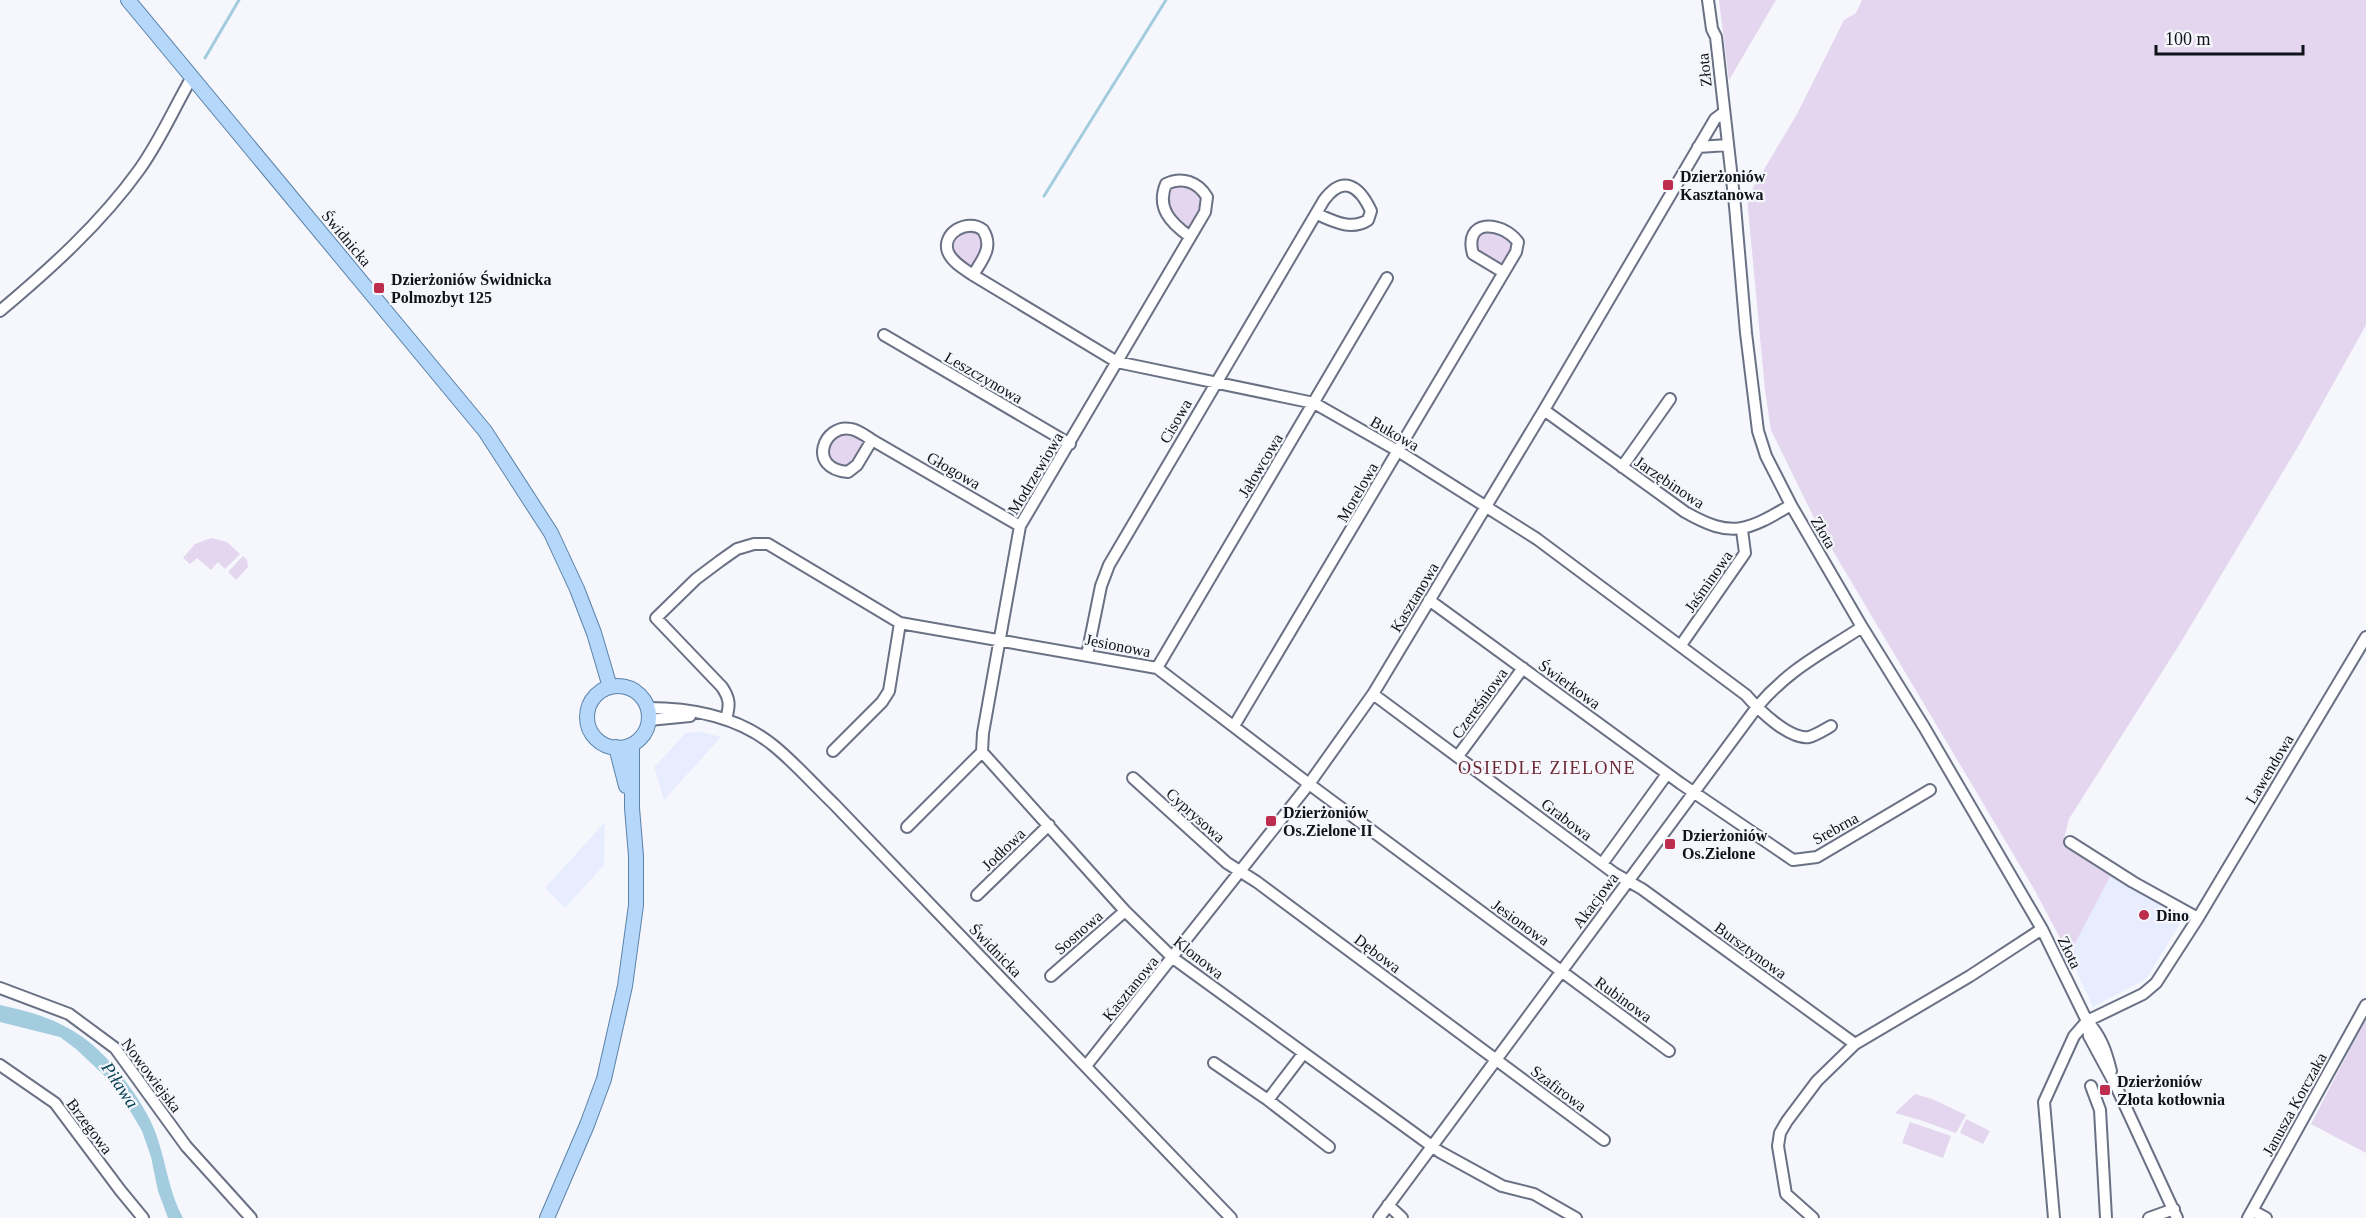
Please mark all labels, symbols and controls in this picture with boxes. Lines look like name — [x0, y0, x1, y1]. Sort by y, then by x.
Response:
scale bar — [2156, 18, 2303, 56]
text: 100 m — [2165, 29, 2211, 49]
street label: Złota — [1694, 52, 1715, 88]
place label: Dzierżoniów Kasztanowa — [1680, 168, 1766, 203]
marker: Dzierżoniów Kasztanowa — [1661, 178, 1675, 192]
street label: Świdnicka — [318, 206, 376, 270]
place label: Dzierżoniów Świdnicka Polmozbyt 125 — [391, 270, 551, 307]
marker: Dzierżoniów Świdnicka Polmozbyt 125 — [372, 281, 386, 295]
street label: Leszczynowa — [941, 348, 1026, 407]
street label: Cisowa — [1156, 396, 1195, 446]
street label: Bukowa — [1367, 413, 1422, 454]
street label: Modrzewiowa — [1004, 429, 1067, 517]
street label: Jałowcowa — [1235, 430, 1286, 500]
street label: Głogowa — [924, 448, 983, 493]
street label: Jarzębinowa — [1631, 453, 1708, 513]
street label: Morelowa — [1334, 460, 1381, 525]
street label: Złota — [1808, 513, 1839, 551]
street label: Jaśminowa — [1681, 547, 1736, 615]
street label: Kasztanowa — [1387, 559, 1442, 635]
street label: Jesionowa — [1084, 631, 1152, 660]
street label: Świerkowa — [1536, 656, 1604, 712]
street label: Czereśniowa — [1448, 665, 1511, 742]
street label: Lawendowa — [2242, 731, 2297, 807]
district label: OSIEDLE ZIELONE — [1458, 758, 1636, 778]
street label: Cyprysowa — [1162, 785, 1228, 847]
street label: Grabowa — [1538, 795, 1595, 844]
place label: Dzierżoniów Os.Zielone II — [1283, 804, 1373, 839]
street label: Srebrna — [1809, 809, 1861, 848]
marker: Dzierżoniów Os.Zielone II — [1264, 814, 1278, 828]
street label: Jodłowa — [978, 825, 1028, 874]
place label: Dzierżoniów Os.Zielone — [1682, 827, 1768, 862]
marker: Dzierżoniów Os.Zielone — [1663, 837, 1677, 851]
street label: Akacjowa — [1569, 869, 1623, 932]
street label: Jesionowa — [1489, 896, 1553, 949]
street label: Sosnowa — [1051, 907, 1106, 958]
place label: Dino — [2156, 907, 2189, 924]
marker: Dino — [2137, 908, 2151, 922]
street label: Świdnicka — [966, 919, 1026, 981]
street label: Bursztynowa — [1711, 919, 1790, 983]
street label: Dębowa — [1351, 931, 1404, 977]
street label: Klonowa — [1170, 933, 1227, 982]
street label: Złota — [2055, 933, 2085, 971]
street label: Kasztanowa — [1099, 953, 1162, 1024]
street label: Rubinowa — [1592, 973, 1655, 1026]
street label: Nowowiejska — [118, 1035, 185, 1116]
street label: Janusza Korczaka — [2259, 1050, 2330, 1159]
water label: Piława — [97, 1057, 143, 1112]
street label: Szafirowa — [1528, 1062, 1590, 1115]
place label: Dzierżoniów Złota kotłownia — [2117, 1073, 2225, 1108]
marker: Dzierżoniów Złota kotłownia — [2098, 1083, 2112, 1097]
street label: Brzegowa — [62, 1095, 116, 1158]

